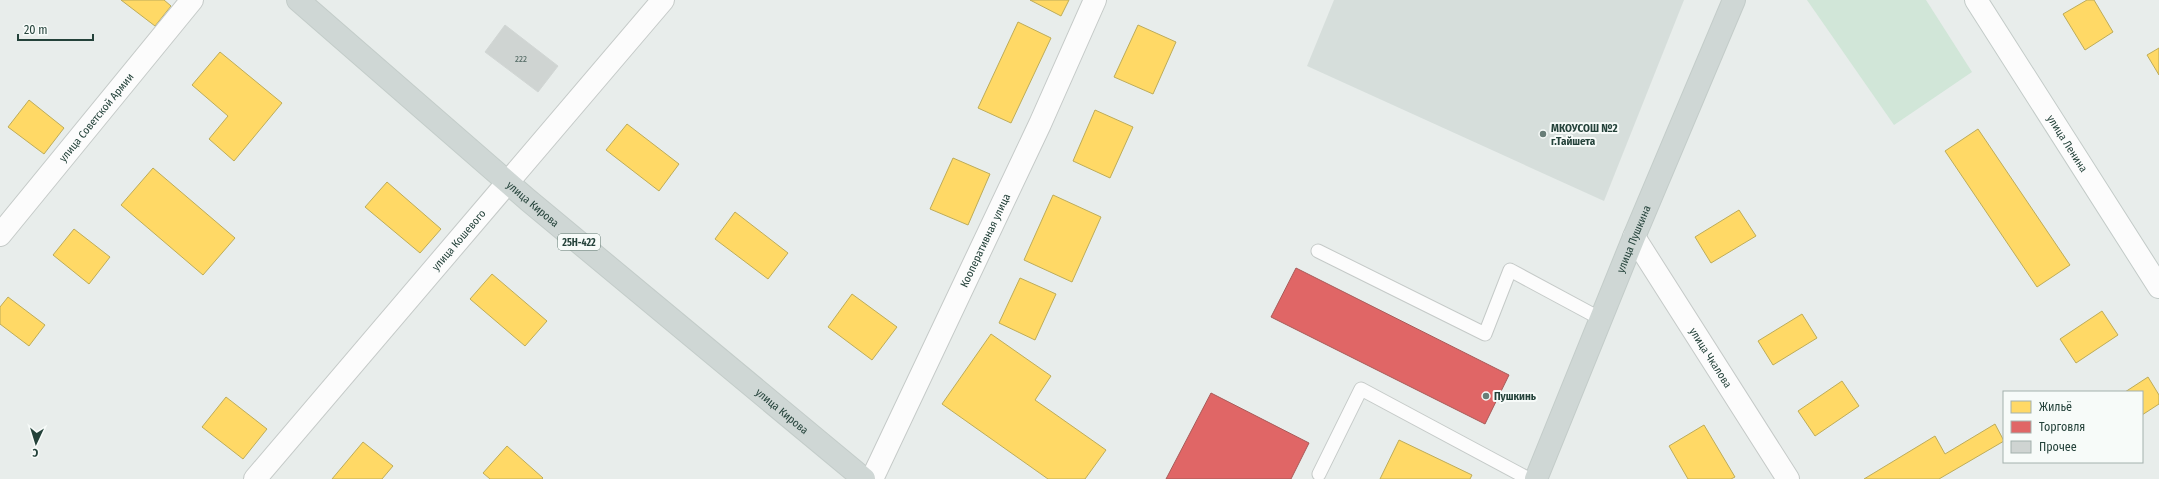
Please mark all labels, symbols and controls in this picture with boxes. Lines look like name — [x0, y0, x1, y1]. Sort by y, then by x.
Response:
scale bar — [18, 16, 93, 42]
text: 20 m — [24, 23, 48, 37]
house number: 222 — [515, 54, 527, 64]
street label: улица Советской Армии — [57, 71, 137, 165]
street label: улица Ленина — [2044, 113, 2090, 175]
place label: МКОУСОШ №2 г.Тайшета — [1551, 122, 1618, 148]
marker: МКОУСОШ №2 г.Тайшета — [1538, 129, 1548, 139]
street label: улица Кирова — [504, 178, 561, 230]
street label: Кооперативная улица — [958, 192, 1013, 290]
street label: улица Пушкина — [1614, 203, 1654, 275]
street label: улица Кошевого — [429, 207, 489, 273]
road number: 25Н-422 — [558, 234, 600, 250]
street label: улица Чкалова — [1686, 325, 1734, 390]
street label: улица Кирова — [753, 386, 811, 437]
place label: Пушкинь — [1494, 390, 1537, 403]
marker: Пушкинь — [1481, 391, 1491, 401]
legend — [2003, 391, 2143, 463]
text: Жильё — [2039, 400, 2072, 414]
text: Торговля — [2039, 420, 2085, 434]
north arrow — [16, 423, 56, 463]
text: Прочее — [2039, 440, 2077, 454]
text: С — [32, 446, 39, 459]

